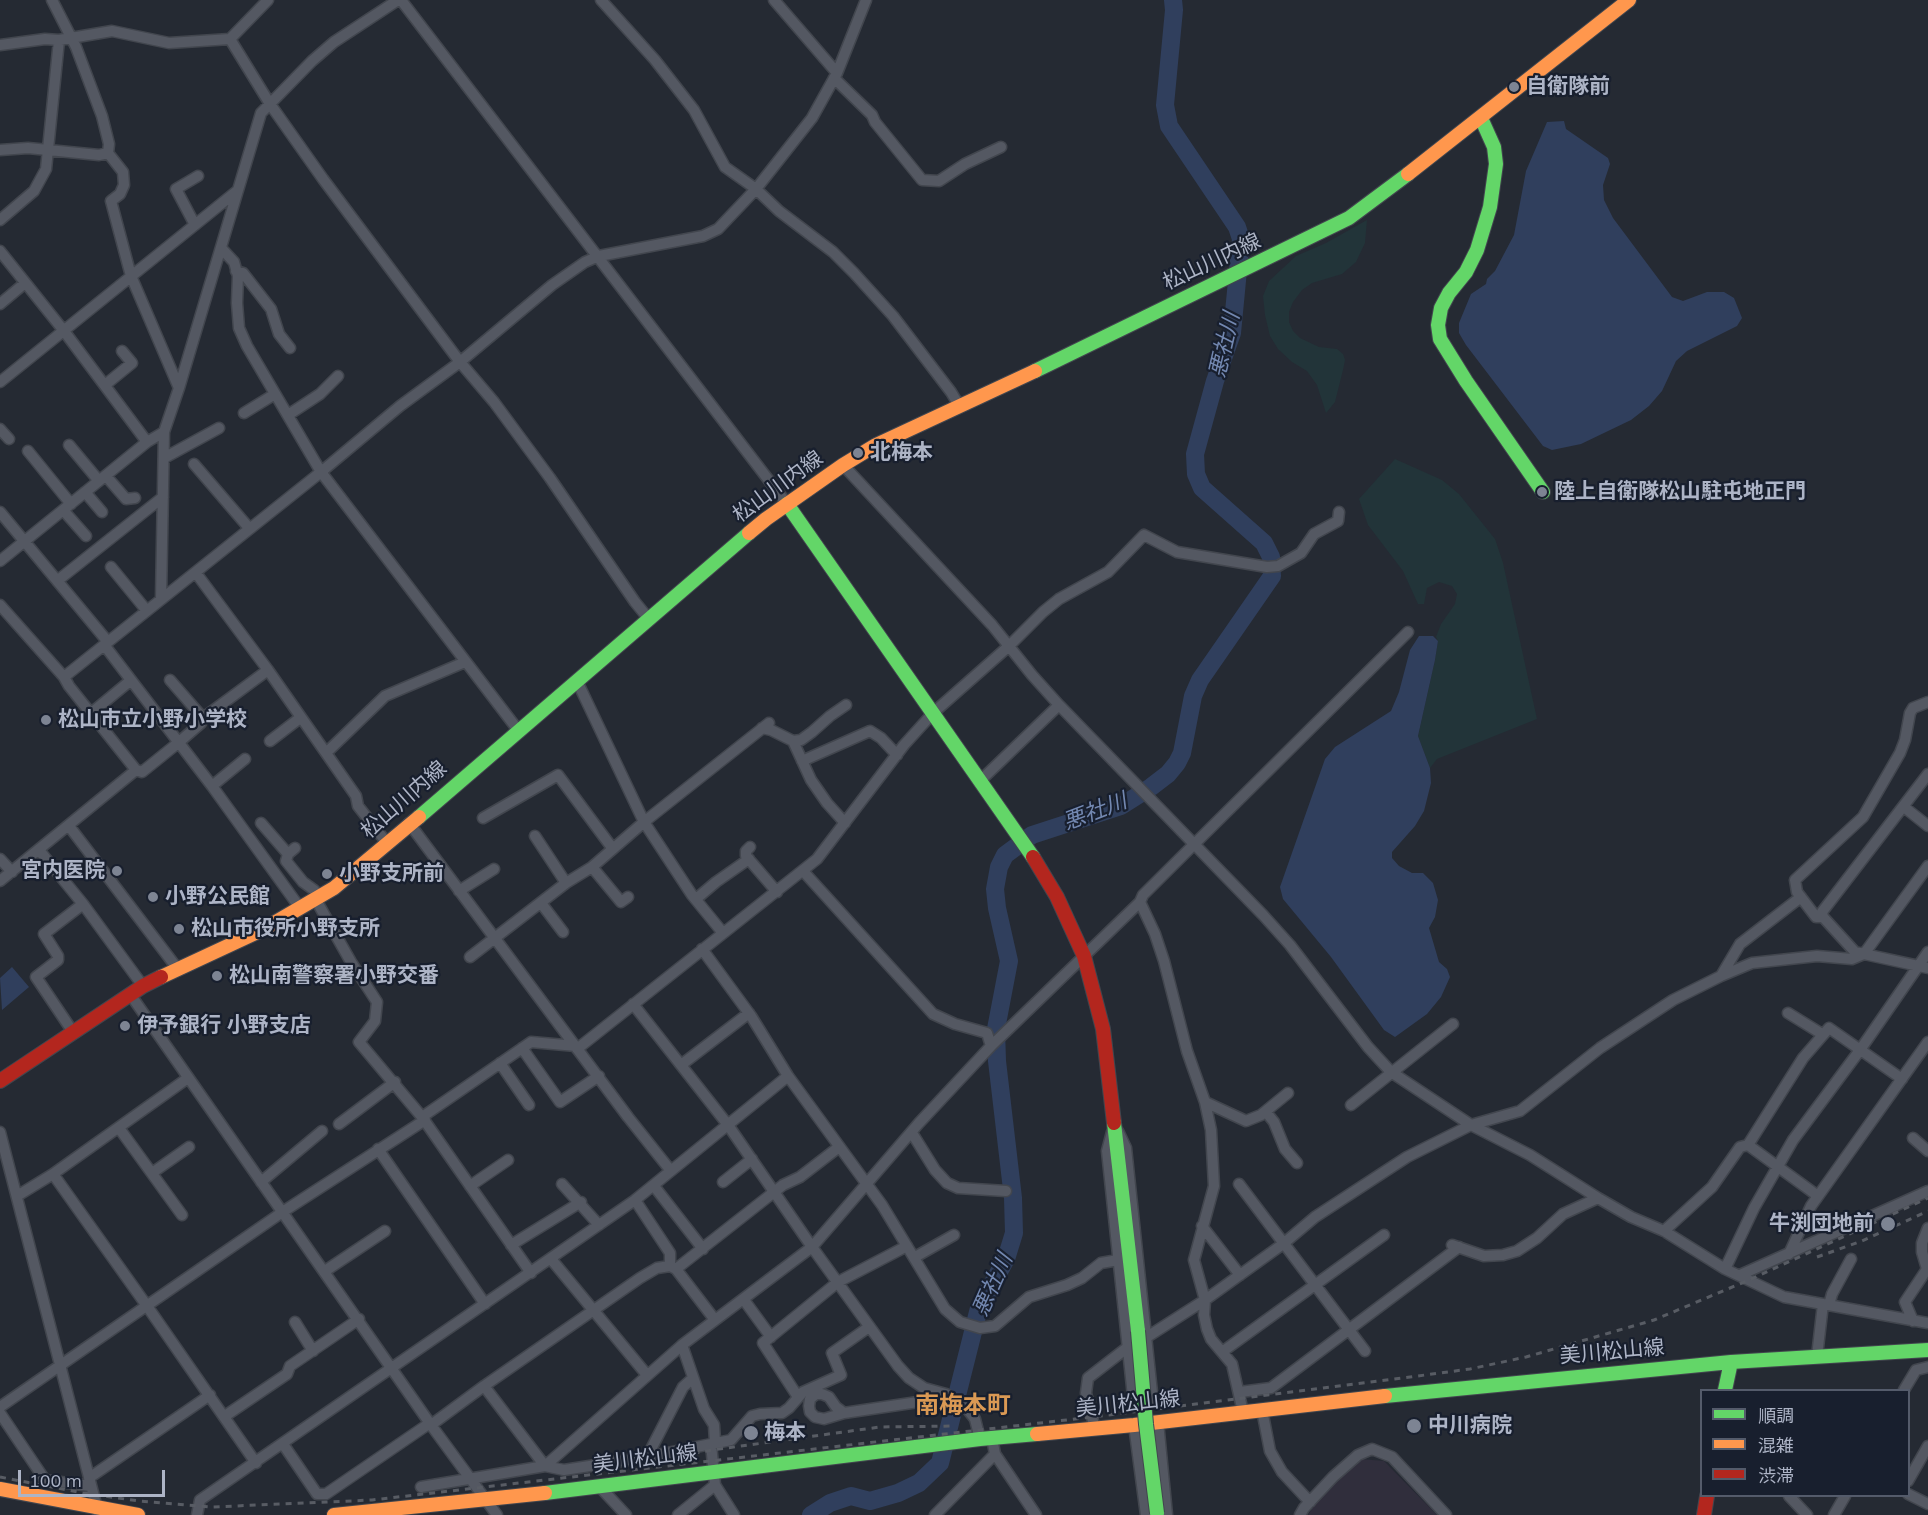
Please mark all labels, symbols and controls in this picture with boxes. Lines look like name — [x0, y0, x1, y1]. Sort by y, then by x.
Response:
place label: 自衛隊前 — [1526, 74, 1610, 100]
marker: 自衛隊前 — [1507, 80, 1521, 94]
street label: 松山川内線 — [1159, 228, 1265, 296]
water label: 悪社川 — [1205, 310, 1245, 380]
place label: 北梅本 — [870, 440, 933, 466]
street label: 松山川内線 — [728, 446, 828, 528]
marker: 北梅本 — [851, 446, 865, 460]
place label: 陸上自衛隊松山駐屯地正門 — [1554, 479, 1806, 505]
marker: 陸上自衛隊松山駐屯地正門 — [1535, 485, 1549, 499]
place label: 松山市立小野小学校 — [58, 707, 247, 733]
marker: 松山市立小野小学校 — [39, 713, 53, 727]
street label: 松山川内線 — [356, 756, 452, 844]
water label: 悪社川 — [1059, 788, 1131, 836]
place label: 宮内医院 — [21, 858, 105, 884]
place label: 小野支所前 — [339, 861, 444, 887]
marker: 宮内医院 — [110, 864, 124, 878]
marker: 小野支所前 — [320, 867, 334, 881]
place label: 小野公民館 — [165, 884, 270, 910]
marker: 小野公民館 — [146, 890, 160, 904]
place label: 松山市役所小野支所 — [191, 916, 380, 942]
marker: 松山市役所小野支所 — [172, 922, 186, 936]
place label: 松山南警察署小野交番 — [229, 963, 439, 989]
marker: 松山南警察署小野交番 — [210, 969, 224, 983]
place label: 伊予銀行 小野支店 — [137, 1013, 311, 1039]
marker: 伊予銀行 小野支店 — [118, 1019, 132, 1033]
place label: 牛渕団地前 — [1769, 1211, 1874, 1237]
marker: 牛渕団地前 — [1879, 1215, 1897, 1233]
water label: 悪社川 — [968, 1249, 1018, 1321]
street label: 美川松山線 — [1559, 1335, 1665, 1369]
street label: 美川松山線 — [1074, 1386, 1182, 1422]
legend — [1700, 1389, 1910, 1497]
district label: 南梅本町 — [915, 1392, 1011, 1420]
text: 順調 — [1758, 1404, 1794, 1427]
place label: 中川病院 — [1428, 1413, 1512, 1439]
marker: 中川病院 — [1405, 1417, 1423, 1435]
place label: 梅本 — [764, 1420, 806, 1446]
marker: 梅本 — [742, 1424, 760, 1442]
text: 混雑 — [1758, 1434, 1794, 1457]
street label: 美川松山線 — [591, 1440, 699, 1478]
scale bar — [21, 1458, 168, 1496]
text: 渋滞 — [1758, 1464, 1794, 1487]
text: 100 m — [29, 1469, 82, 1492]

